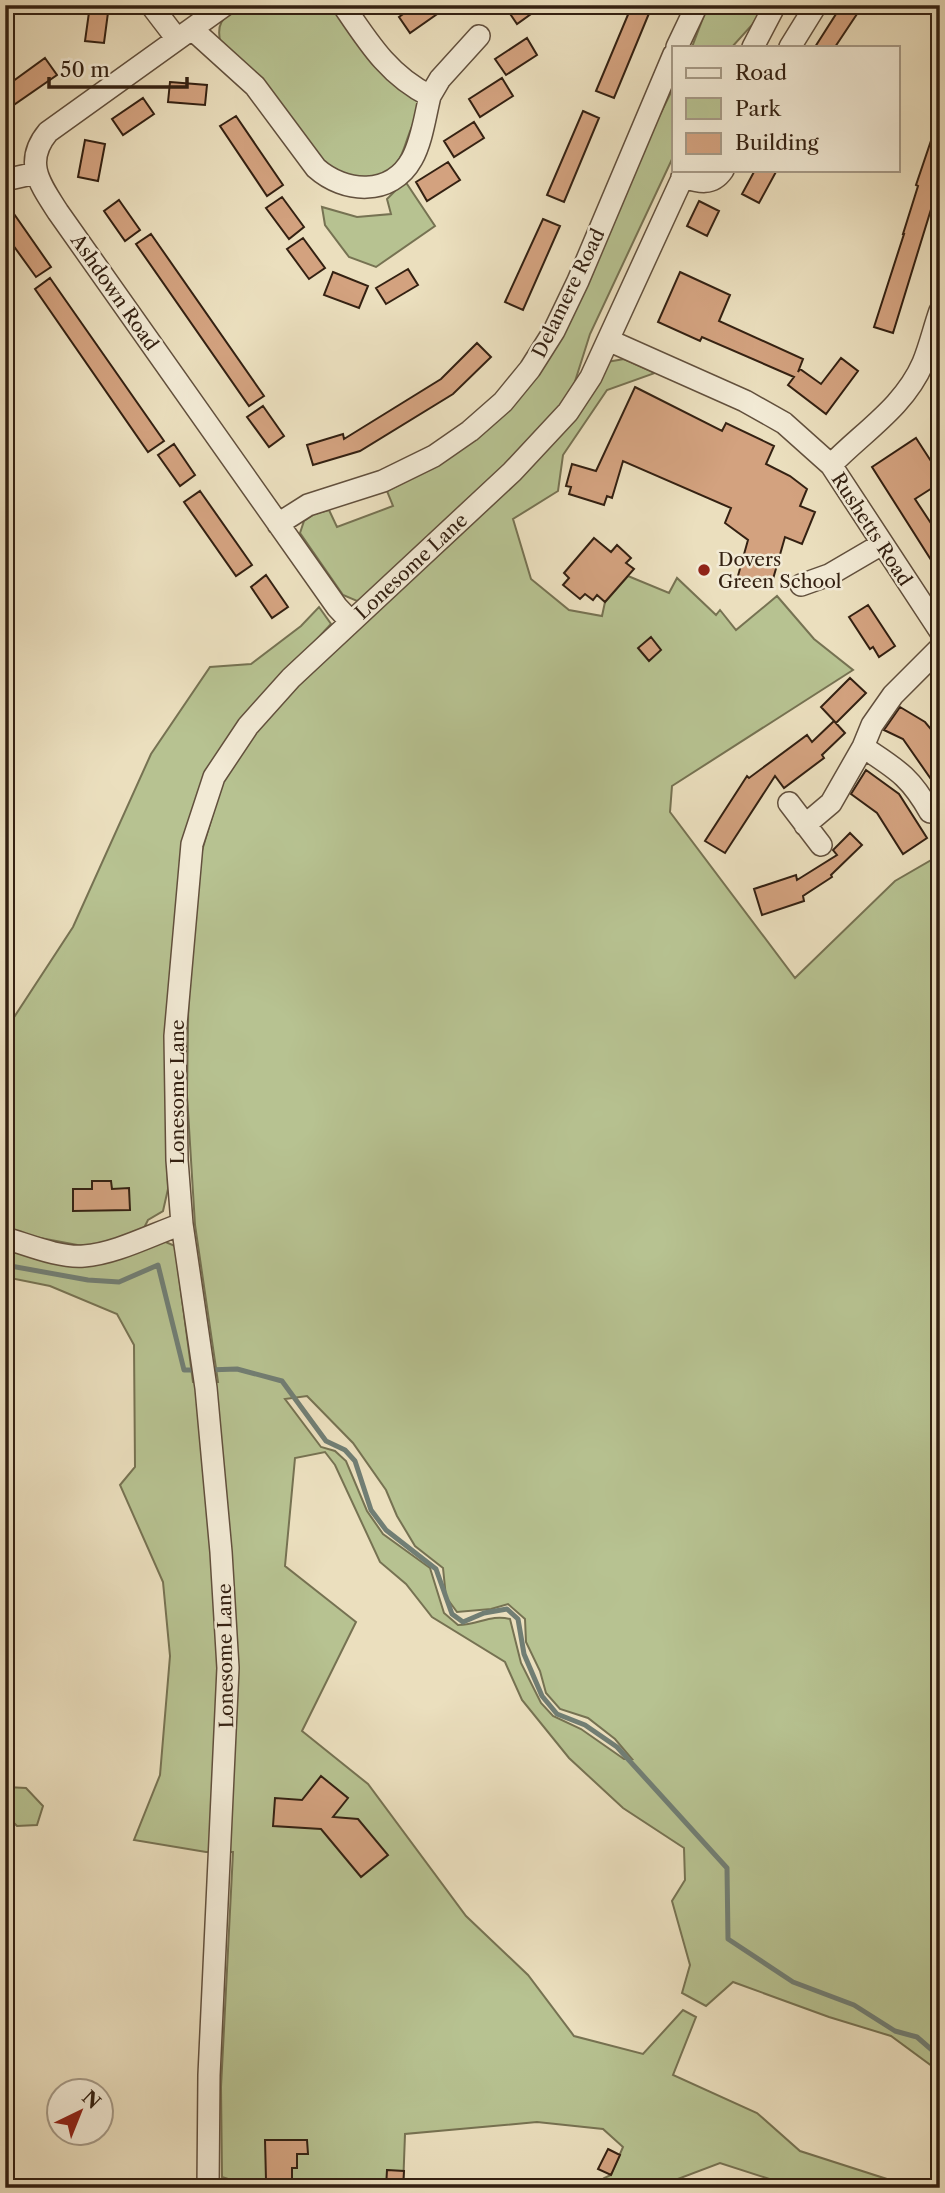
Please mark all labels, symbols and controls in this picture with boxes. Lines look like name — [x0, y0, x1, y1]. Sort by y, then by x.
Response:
scale bar — [49, 46, 187, 90]
legend — [672, 46, 900, 172]
text: 50 m — [60, 57, 110, 82]
text: Road — [735, 60, 787, 85]
text: Park — [735, 96, 781, 121]
text: Building — [735, 130, 820, 155]
street label: Delamere Road — [527, 225, 610, 361]
street label: Ashdown Road — [65, 229, 163, 355]
street label: Rushetts Road — [826, 468, 917, 590]
street label: Lonesome Lane — [350, 509, 472, 624]
place label: Dovers Green School — [718, 548, 842, 593]
marker: Dovers Green School — [696, 562, 712, 578]
street label: Lonesome Lane — [166, 1020, 189, 1164]
street label: Lonesome Lane — [213, 1583, 238, 1729]
north arrow — [46, 2078, 116, 2148]
text: N — [77, 2086, 105, 2114]

